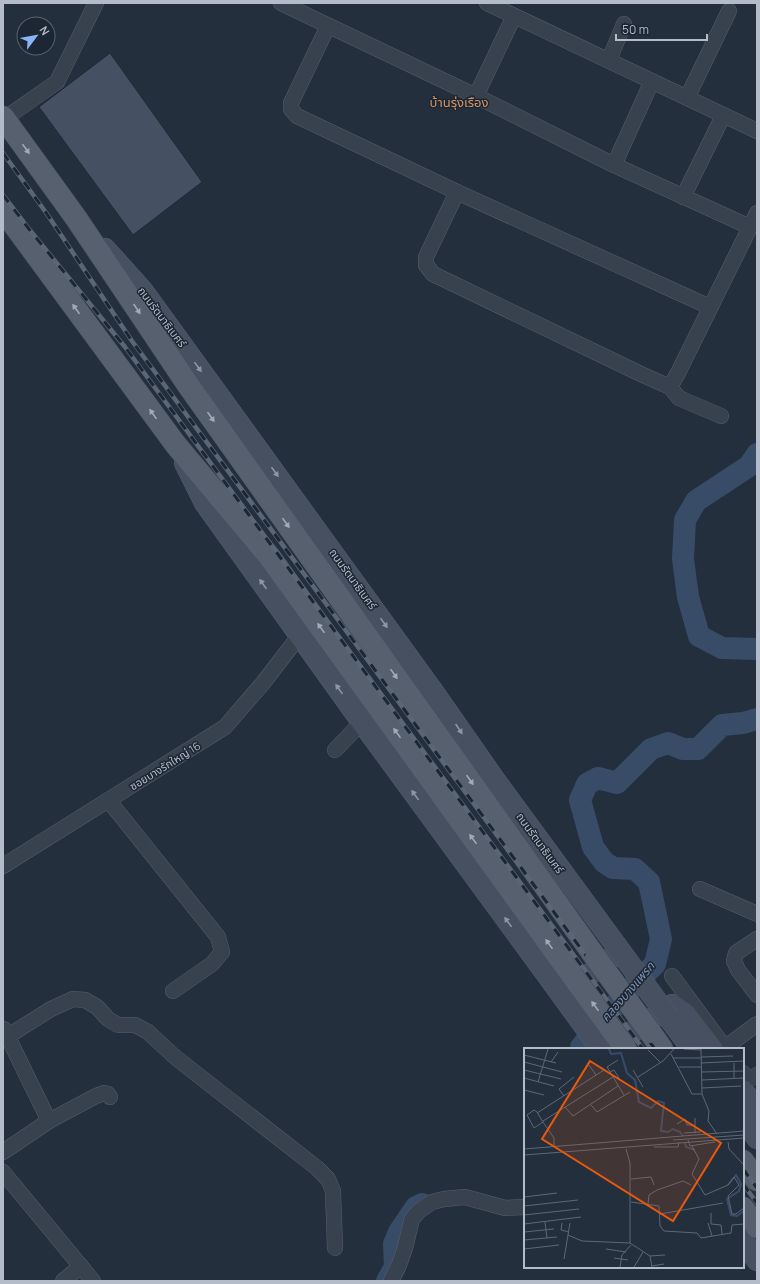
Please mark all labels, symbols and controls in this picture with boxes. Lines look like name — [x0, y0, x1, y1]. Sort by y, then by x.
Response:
north arrow — [16, 16, 56, 56]
scale bar — [616, 16, 707, 42]
text: 50 m — [622, 21, 649, 38]
text: N — [36, 23, 53, 38]
district label: บ้านรุ่งเรือง — [430, 93, 488, 111]
one-way arrow — [22, 143, 30, 154]
street label: ถนนรัตนาธิเบศร์ — [135, 284, 190, 350]
one-way arrow — [133, 303, 141, 314]
one-way arrow — [72, 304, 80, 315]
one-way arrow — [194, 362, 202, 372]
one-way arrow — [149, 408, 157, 419]
one-way arrow — [207, 411, 215, 422]
one-way arrow — [271, 467, 279, 477]
one-way arrow — [282, 517, 290, 528]
street label: ถนนรัตนาธิเบศร์ — [326, 545, 381, 613]
one-way arrow — [259, 578, 267, 589]
one-way arrow — [380, 617, 388, 628]
one-way arrow — [317, 623, 325, 633]
one-way arrow — [390, 669, 398, 679]
one-way arrow — [335, 684, 343, 695]
one-way arrow — [455, 724, 463, 734]
one-way arrow — [393, 728, 401, 739]
street label: ซอยบางรักใหญ่ 16 — [126, 738, 203, 793]
one-way arrow — [466, 775, 474, 785]
one-way arrow — [411, 789, 419, 800]
street label: ถนนรัตนาธิเบศร์ — [513, 809, 568, 877]
one-way arrow — [469, 833, 477, 844]
one-way arrow — [504, 917, 512, 928]
one-way arrow — [546, 939, 554, 949]
water label: คลองบางแพรก — [597, 958, 659, 1025]
one-way arrow — [591, 1001, 599, 1012]
inset map — [524, 1048, 744, 1268]

